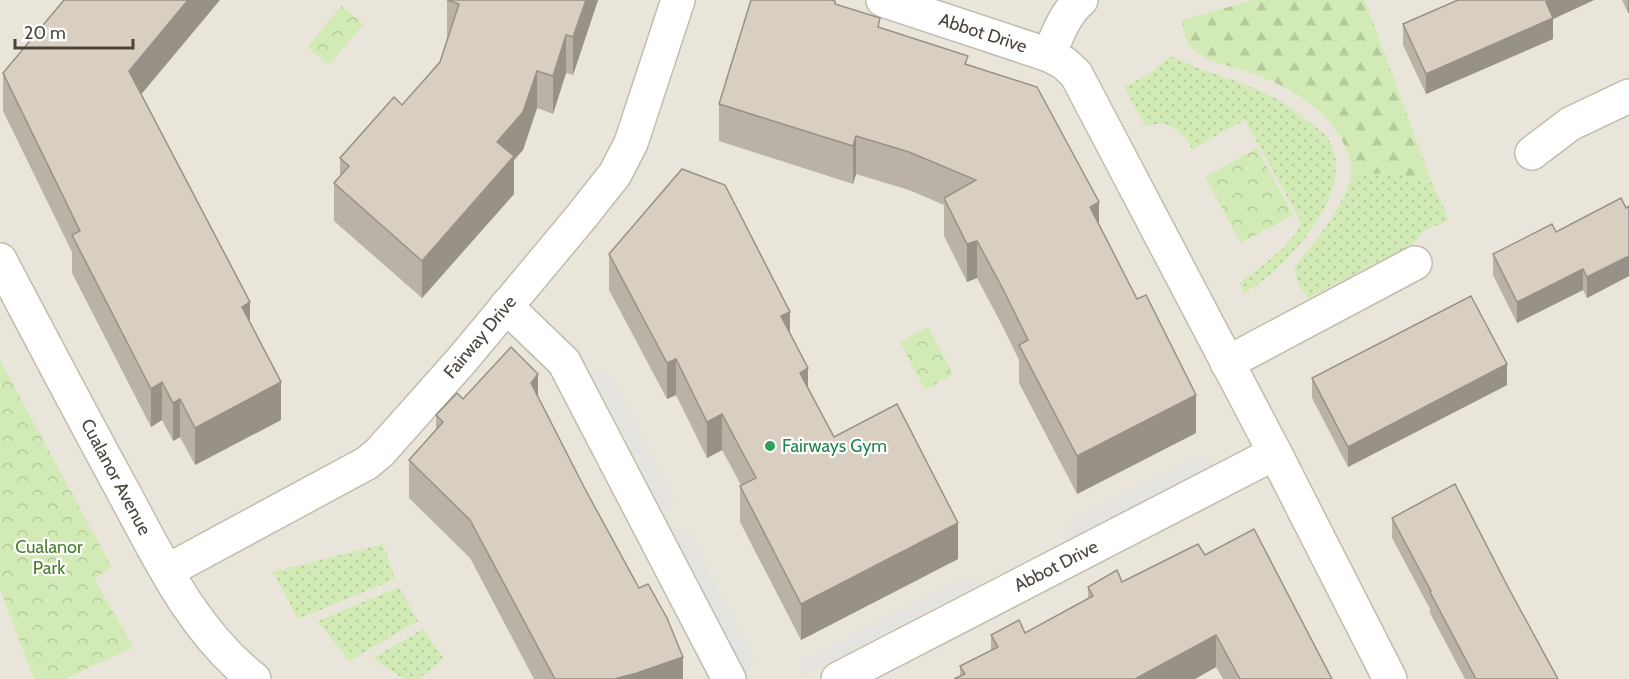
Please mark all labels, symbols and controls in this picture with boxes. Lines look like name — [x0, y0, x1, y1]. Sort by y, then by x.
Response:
street label: Abbot Drive — [936, 8, 1030, 58]
scale bar — [15, 12, 134, 50]
text: 20 m — [24, 22, 66, 44]
street label: Fairway Drive — [439, 291, 521, 383]
street label: Cualanor Avenue — [76, 415, 156, 539]
place label: Fairways Gym — [782, 435, 887, 457]
marker: Fairways Gym — [763, 439, 777, 453]
street label: Abbot Drive — [1010, 535, 1102, 597]
park label: Cualanor Park — [15, 536, 83, 579]

